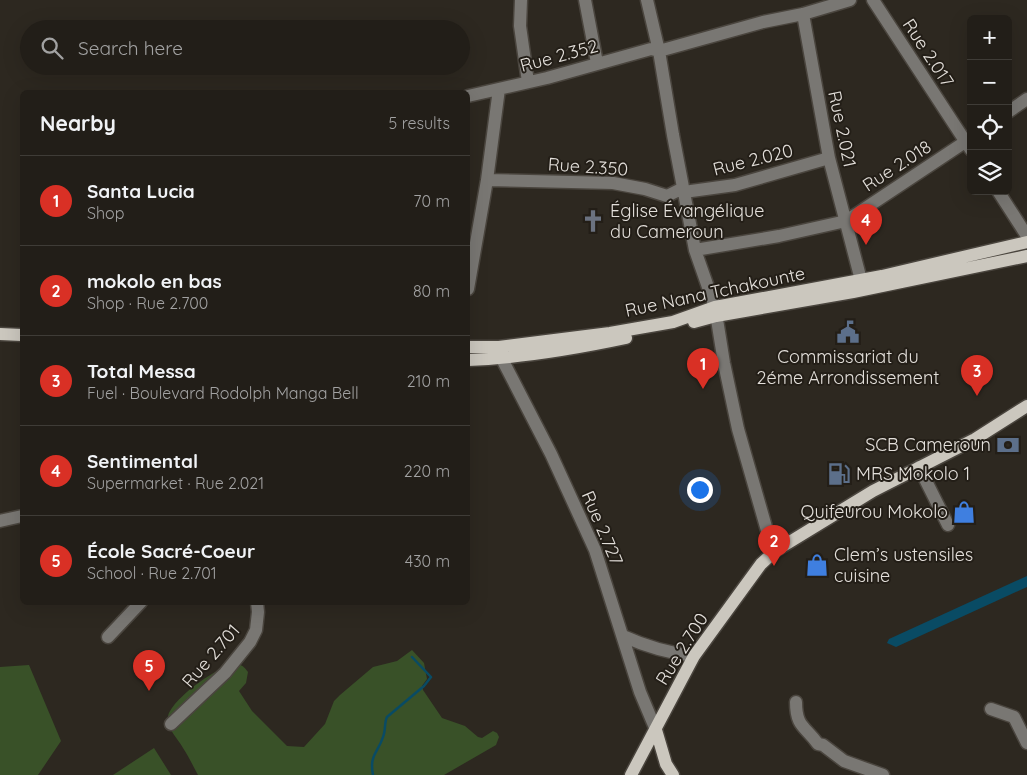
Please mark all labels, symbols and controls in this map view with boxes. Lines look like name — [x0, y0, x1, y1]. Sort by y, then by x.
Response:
street label: Rue 2.017 — [898, 14, 959, 91]
map controls — [967, 15, 1012, 195]
button: + — [967, 15, 1012, 60]
search box — [20, 20, 470, 75]
icon: search — [38, 34, 66, 62]
street label: Rue 2.352 — [517, 34, 600, 77]
text: Search here — [78, 36, 183, 60]
button: − — [967, 60, 1012, 105]
street label: Rue 2.021 — [823, 88, 862, 169]
button: locate — [967, 105, 1012, 150]
text: Nearby — [40, 110, 116, 136]
text: 5 results — [389, 113, 450, 133]
street label: Rue 2.018 — [858, 135, 936, 196]
street label: Rue 2.020 — [710, 138, 795, 181]
button: layers — [967, 150, 1012, 195]
street label: Rue 2.350 — [547, 152, 629, 181]
text: Santa Lucia — [87, 179, 195, 203]
text: 1 — [53, 191, 59, 211]
text: 70 m — [413, 191, 450, 211]
place label: Église Évangélique du Cameroun — [610, 199, 764, 243]
text: Shop — [87, 203, 124, 223]
pin: 4 — [850, 204, 882, 245]
church icon: Église Évangélique du Cameroun — [580, 208, 606, 234]
street label: Rue Nana Tchakounte — [623, 261, 807, 322]
text: mokolo en bas — [87, 269, 222, 293]
text: 2 — [51, 281, 61, 301]
text: 80 m — [413, 281, 450, 301]
text: Shop · Rue 2.700 — [87, 293, 208, 313]
public building icon: Commissariat du 2éme Arrondissement — [835, 319, 861, 345]
place label: Commissariat du 2éme Arrondissement — [757, 345, 939, 389]
pin: 1 — [687, 348, 719, 389]
pin: 3 — [961, 355, 993, 396]
text: Total Messa — [87, 359, 196, 383]
text: 3 — [52, 371, 60, 391]
text: 210 m — [407, 371, 450, 391]
text: Fuel · Boulevard Rodolph Manga Bell — [87, 383, 359, 403]
bank icon: SCB Cameroun — [995, 432, 1021, 458]
place label: SCB Cameroun — [865, 433, 991, 456]
text: Sentimental — [87, 449, 198, 473]
text: 4 — [51, 461, 61, 481]
text: 220 m — [404, 461, 450, 481]
fuel station icon: MRS Mokolo 1 — [826, 461, 852, 487]
place label: MRS Mokolo 1 — [856, 462, 970, 485]
text: Supermarket · Rue 2.021 — [87, 473, 264, 493]
your location — [687, 477, 713, 503]
street label: Rue 2.727 — [577, 487, 628, 568]
shop icon: Quifeurou Mokolo — [951, 499, 977, 525]
place label: Quifeurou Mokolo — [800, 500, 948, 523]
pin: 2 — [758, 525, 790, 566]
text: École Sacré-Coeur — [87, 539, 255, 563]
place label: Clem’s ustensiles cuisine — [834, 543, 973, 587]
text: 5 — [51, 551, 61, 571]
text: 430 m — [405, 551, 450, 571]
shop icon: Clem’s ustensiles cuisine — [804, 552, 830, 578]
text: School · Rue 2.701 — [87, 563, 217, 583]
street label: Rue 2.700 — [650, 608, 713, 689]
street label: Rue 2.701 — [177, 619, 245, 692]
pin: 5 — [133, 650, 165, 691]

